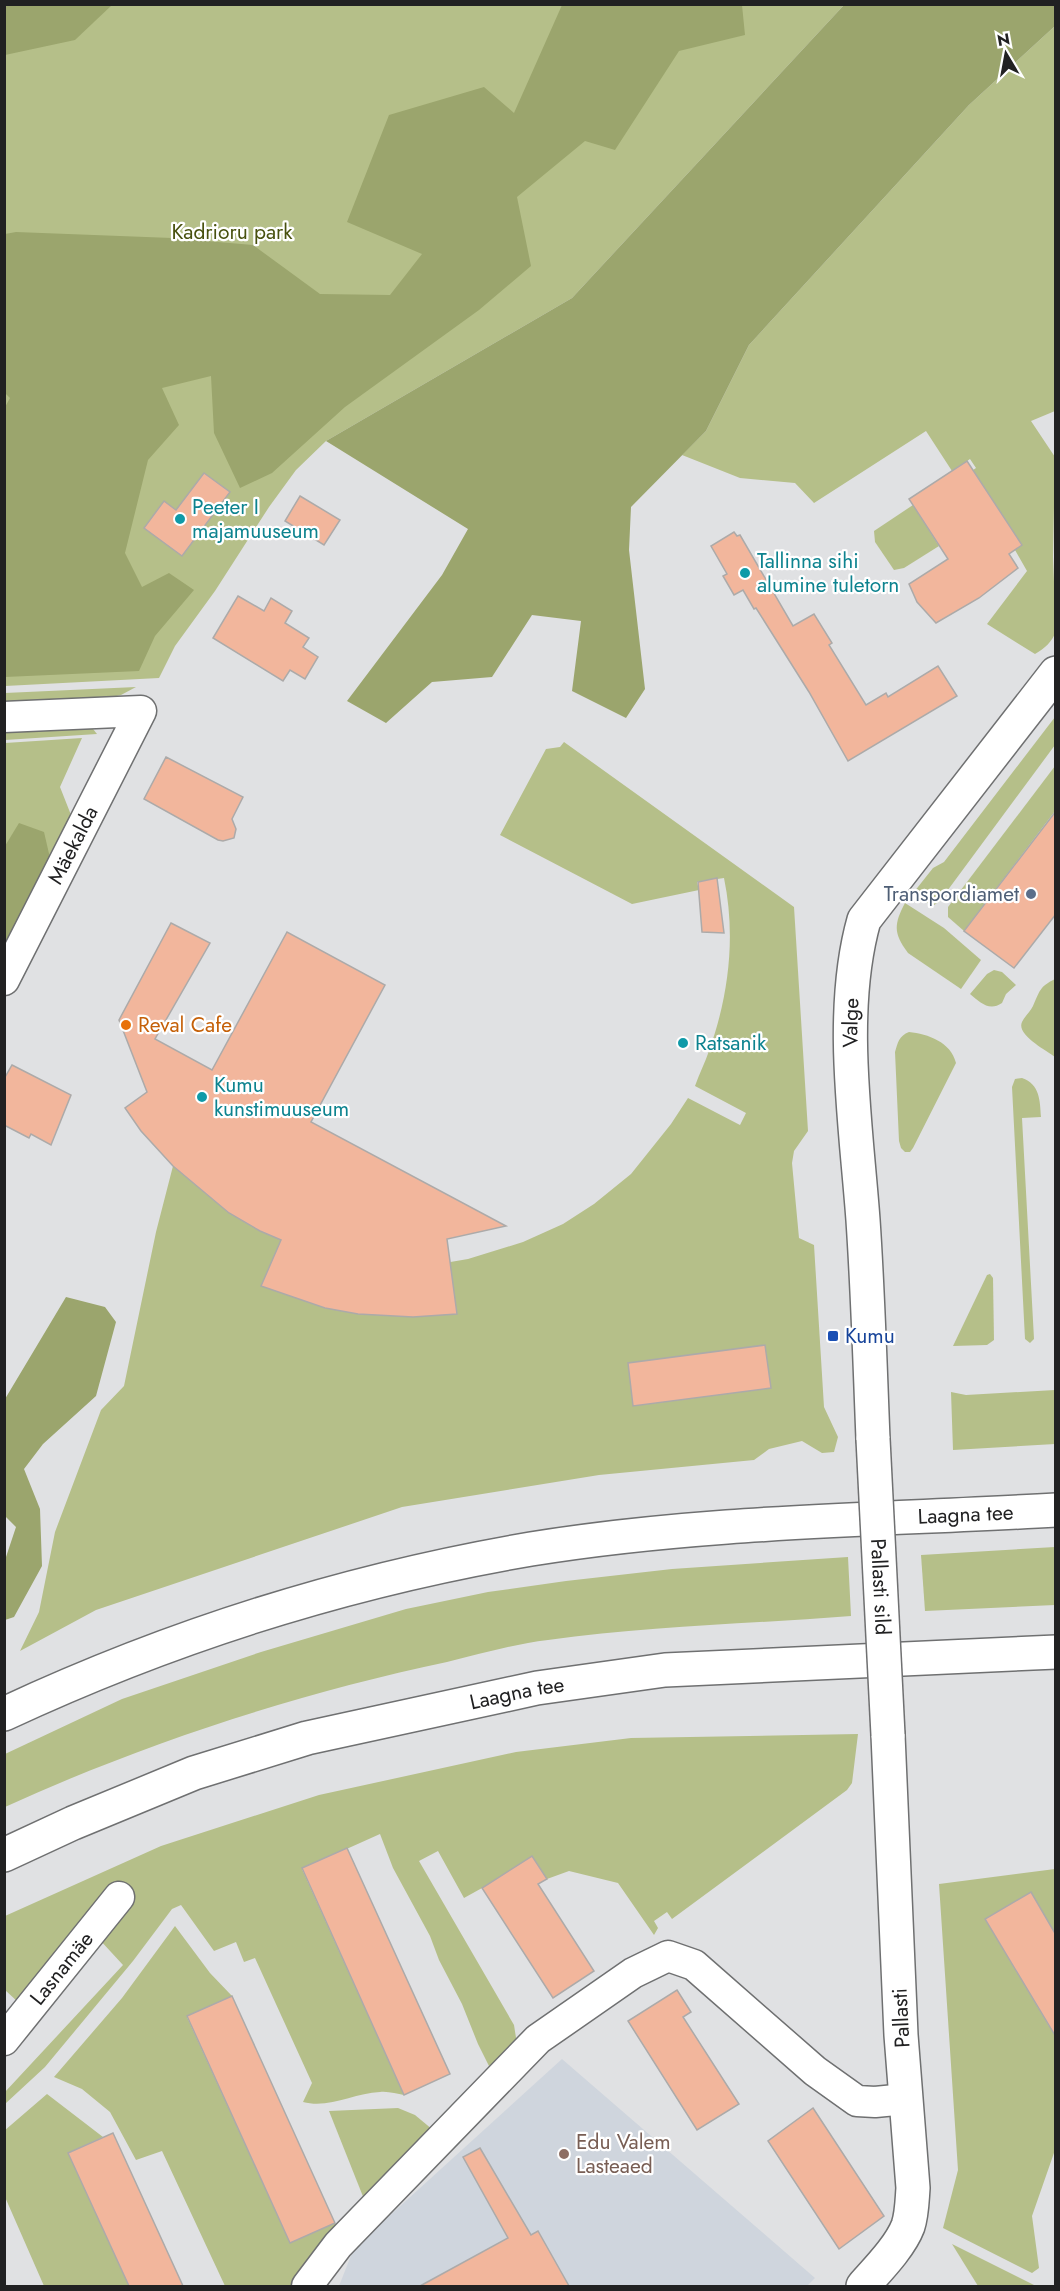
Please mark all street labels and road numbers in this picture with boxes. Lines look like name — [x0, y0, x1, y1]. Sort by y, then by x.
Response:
street label: Mäekalda — [41, 801, 105, 889]
street label: Valge — [835, 997, 866, 1048]
street label: Laagna tee — [917, 1497, 1014, 1532]
street label: Pallasti sild — [863, 1538, 898, 1636]
street label: Laagna tee — [467, 1669, 566, 1717]
street label: Lasnamäe — [23, 1925, 101, 2011]
street label: Pallasti — [884, 1987, 918, 2049]

